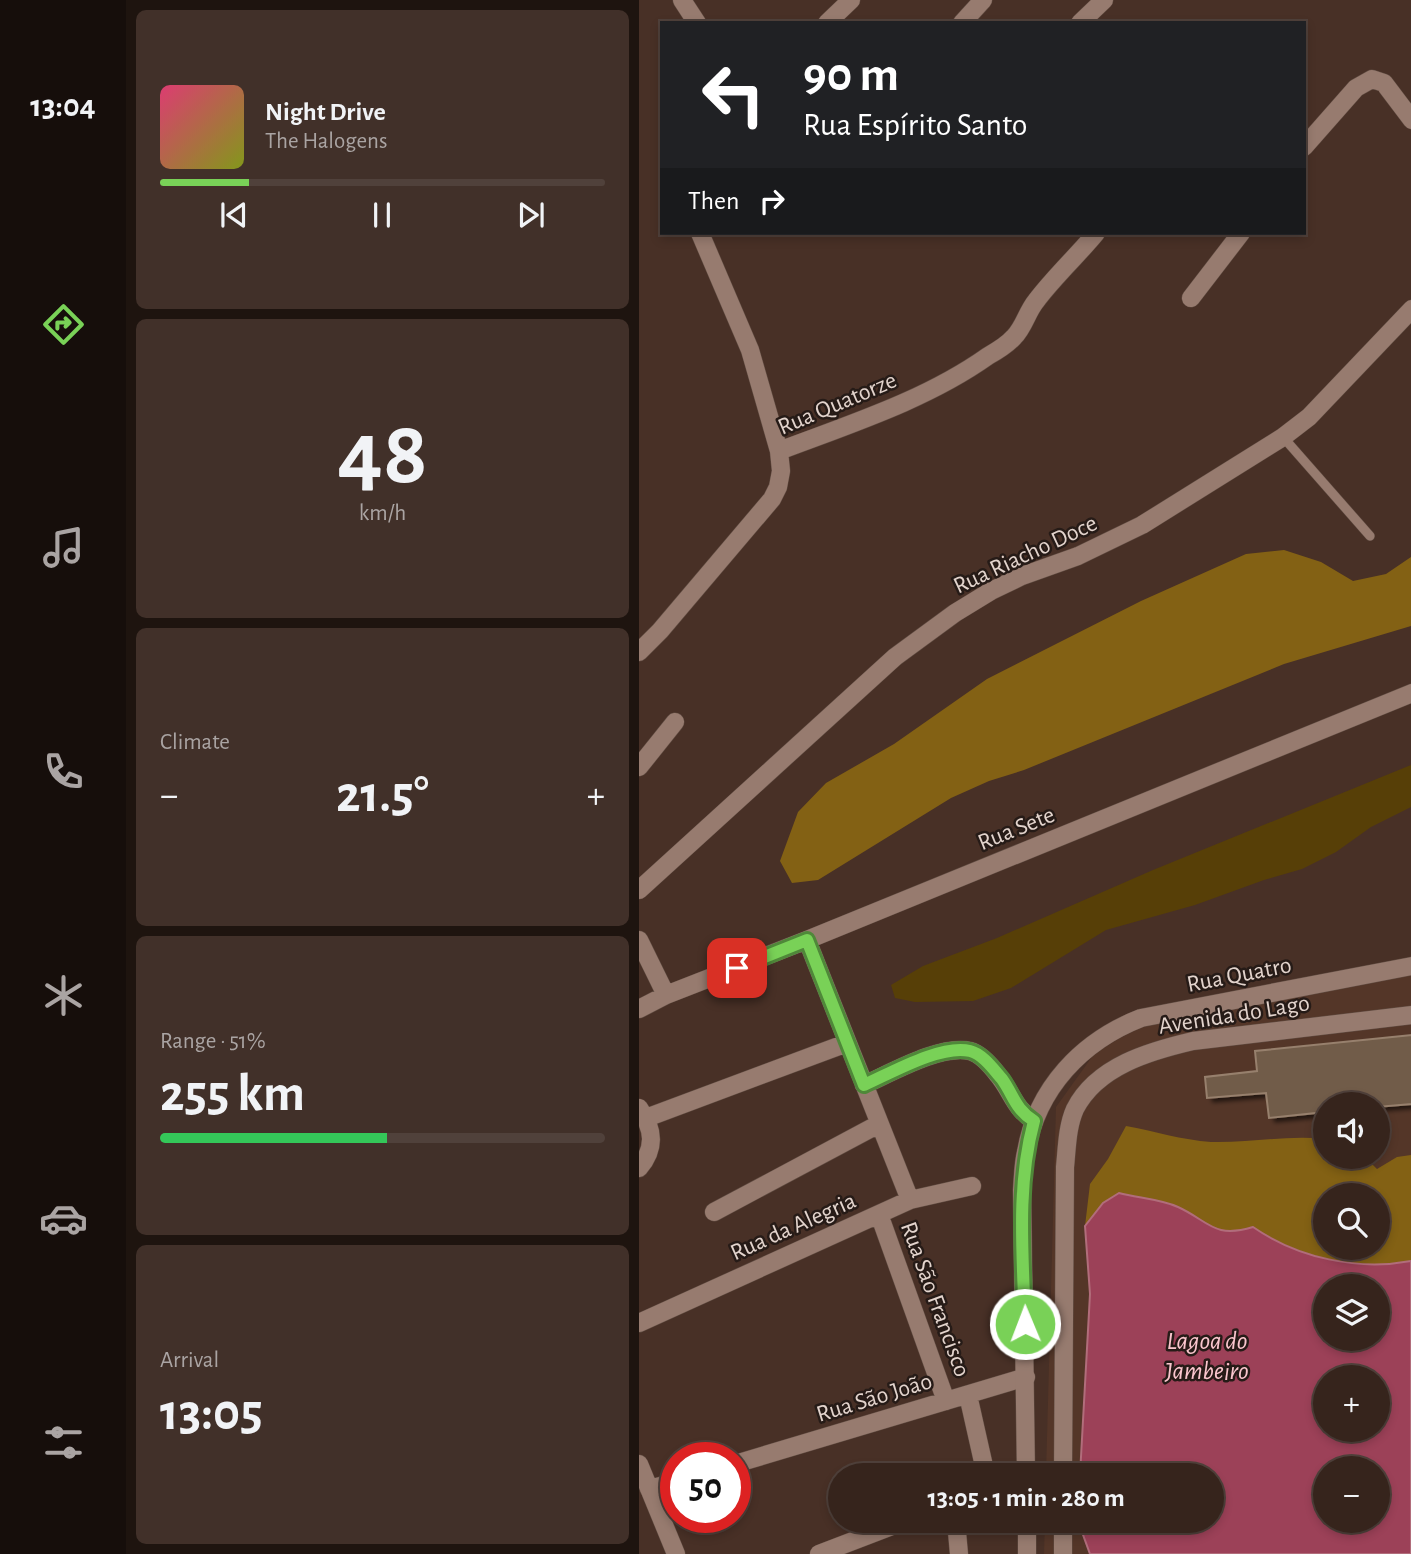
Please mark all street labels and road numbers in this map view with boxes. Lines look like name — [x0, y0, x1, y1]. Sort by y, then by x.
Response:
street label: Rua Quatorze — [775, 368, 900, 440]
street label: Rua Riacho Doce — [950, 511, 1101, 599]
street label: Rua Sete — [975, 803, 1058, 855]
street label: Rua Quatro — [1185, 953, 1293, 997]
street label: Avenida do Lago — [1157, 991, 1311, 1039]
street label: Rua da Alegria — [727, 1189, 860, 1265]
street label: Rua São Francisco — [896, 1219, 974, 1380]
street label: Rua São João — [814, 1369, 935, 1427]

